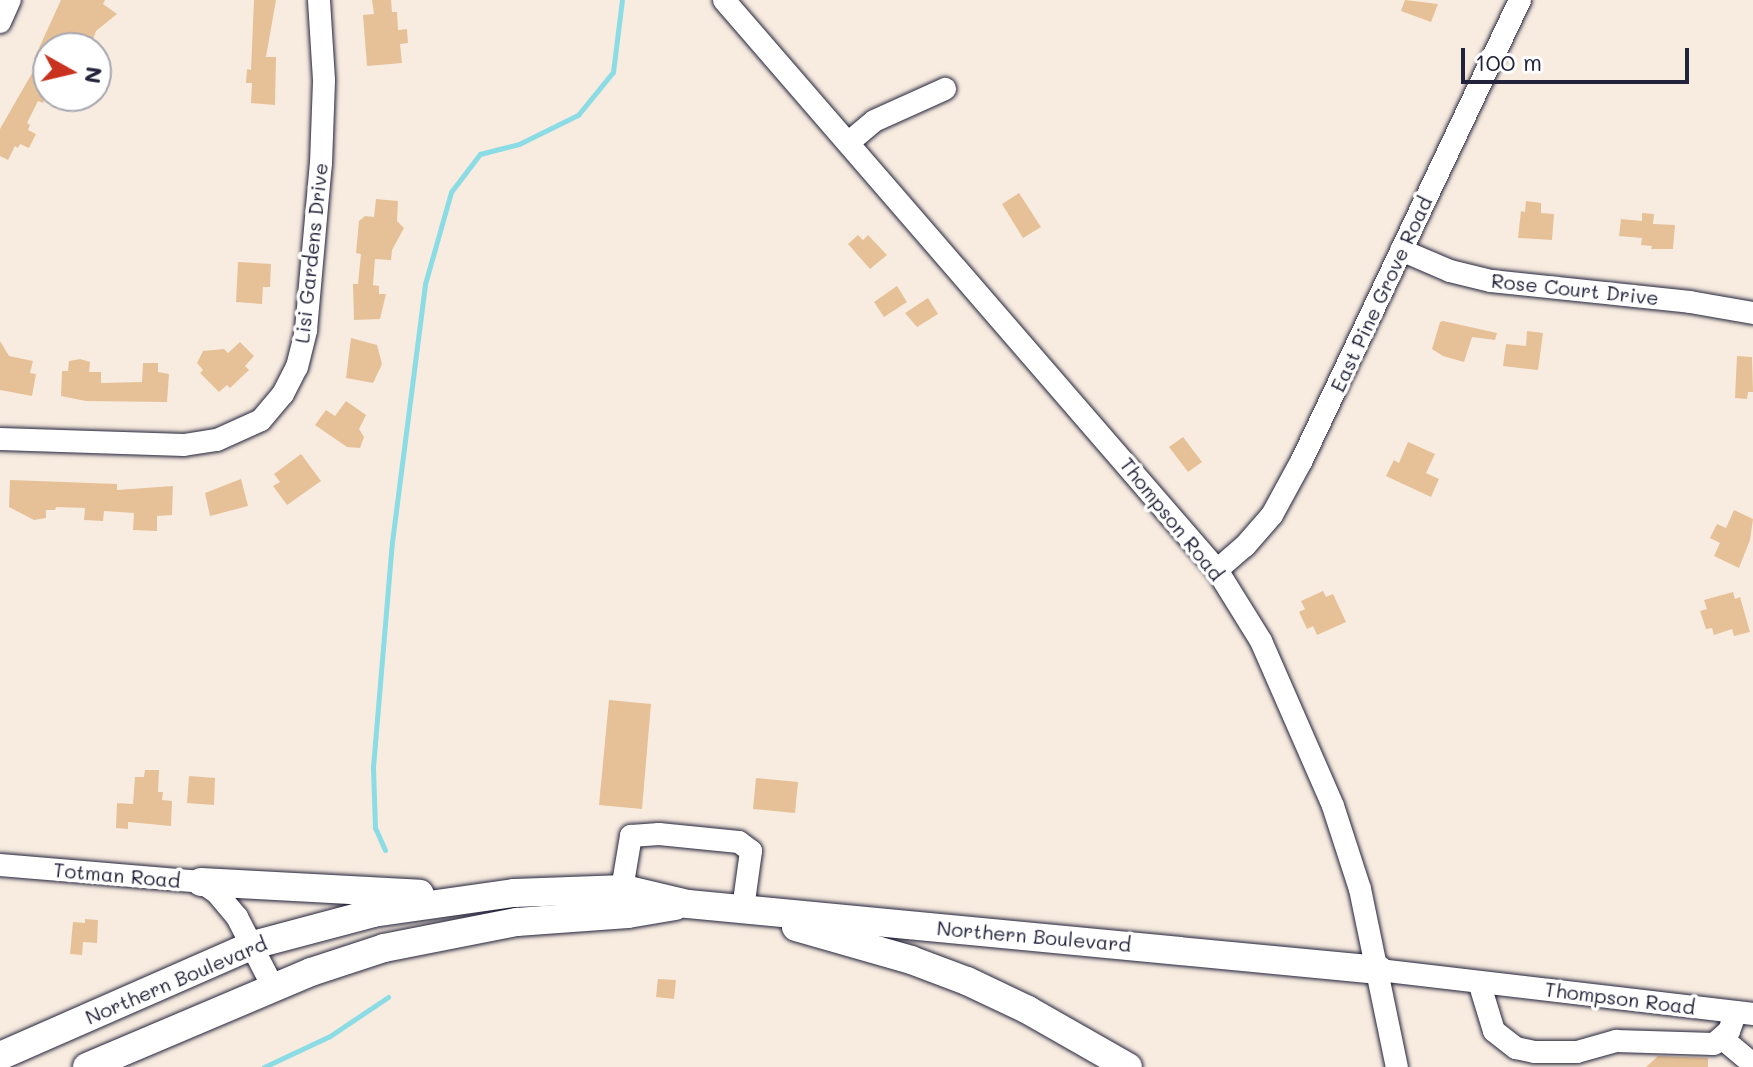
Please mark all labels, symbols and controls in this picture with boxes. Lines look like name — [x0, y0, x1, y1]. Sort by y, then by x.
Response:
north arrow — [32, 32, 112, 112]
scale bar — [1465, 32, 1693, 82]
text: 100 m — [1475, 46, 1542, 77]
text: N — [79, 65, 110, 85]
street label: Lisi Gardens Drive — [290, 162, 332, 344]
street label: East Pine Grove Road — [1325, 192, 1437, 396]
street label: Rose Court Drive — [1490, 268, 1660, 310]
street label: Thompson Road — [1115, 453, 1229, 585]
street label: Totman Road — [52, 857, 182, 893]
street label: Northern Boulevard — [936, 916, 1132, 956]
street label: Northern Boulevard — [82, 931, 270, 1029]
street label: Thompson Road — [1543, 977, 1697, 1019]

